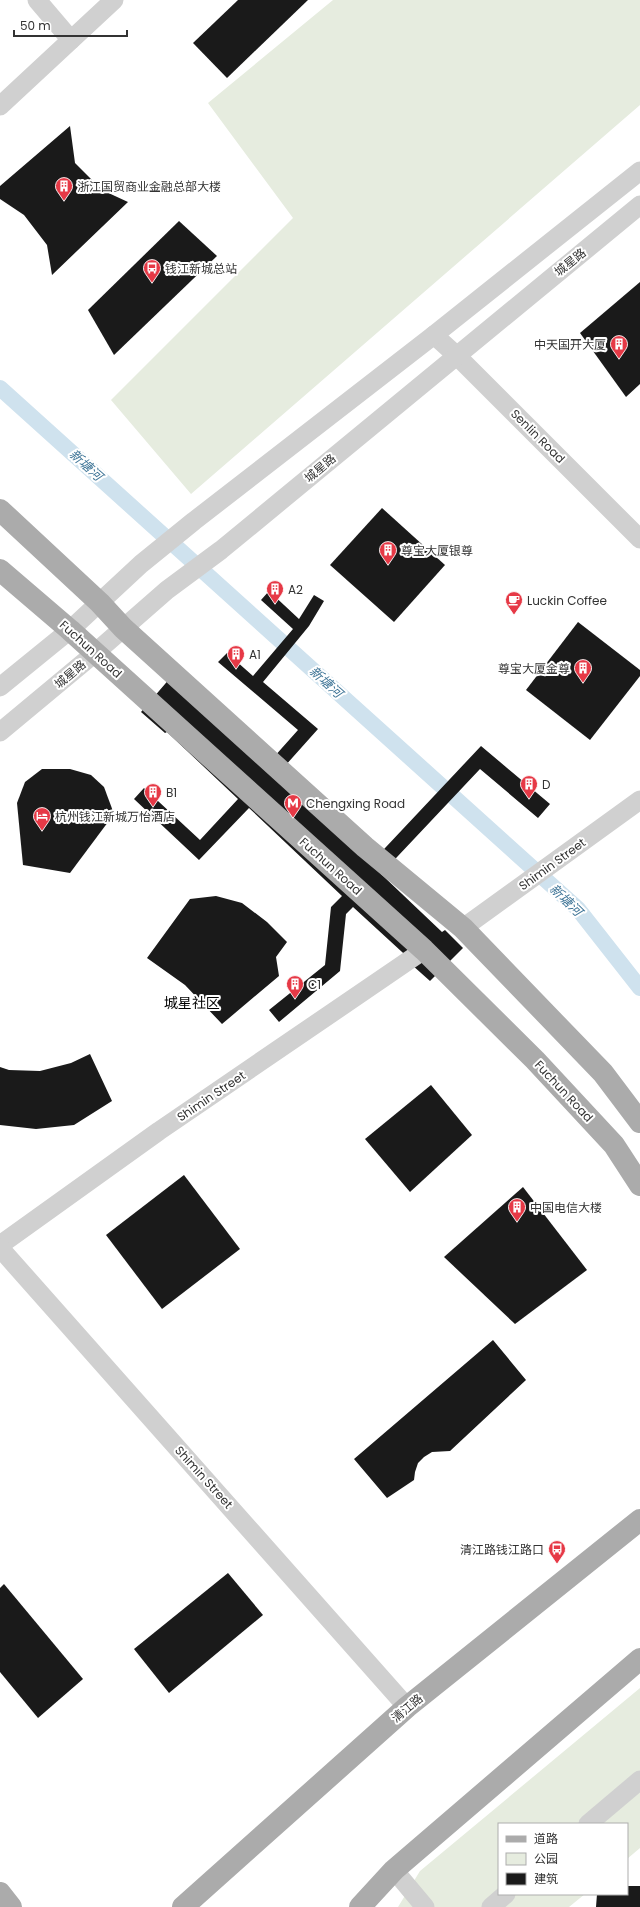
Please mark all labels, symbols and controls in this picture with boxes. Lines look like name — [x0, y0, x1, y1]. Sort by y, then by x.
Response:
scale bar — [14, 12, 127, 38]
text: 50 m — [20, 17, 51, 34]
building icon: 浙江国贸商业金融总部大楼 — [54, 176, 74, 201]
place label: 浙江国贸商业金融总部大楼 — [77, 178, 221, 195]
street label: 城星路 — [551, 244, 589, 280]
bus stop icon: 钱江新城总站 — [142, 258, 162, 283]
place label: 钱江新城总站 — [165, 260, 237, 277]
building icon: 中天国开大厦 — [609, 334, 629, 359]
place label: 中天国开大厦 — [534, 336, 606, 353]
street label: Senlin Road — [507, 405, 569, 467]
water label: 新塘河 — [65, 445, 109, 487]
street label: 城星路 — [301, 450, 339, 486]
building icon: 尊宝大厦银尊 — [378, 540, 398, 565]
place label: 尊宝大厦银尊 — [401, 542, 473, 559]
building icon: A2 — [265, 579, 285, 604]
place label: A2 — [288, 581, 303, 598]
cafe icon: Luckin Coffee — [504, 590, 524, 615]
place label: Luckin Coffee — [527, 592, 607, 609]
street label: Fuchun Road — [56, 616, 126, 682]
building icon: A1 — [226, 644, 246, 669]
place label: A1 — [249, 646, 261, 663]
street label: 城星路 — [51, 656, 89, 692]
building icon: 尊宝大厦金尊 — [573, 658, 593, 683]
place label: 尊宝大厦金尊 — [498, 660, 570, 677]
water label: 新塘河 — [305, 662, 349, 704]
building icon: D — [519, 774, 539, 799]
place label: D — [542, 776, 550, 793]
building icon: B1 — [143, 782, 163, 807]
place label: B1 — [166, 784, 177, 801]
metro station icon: Chengxing Road — [283, 793, 303, 818]
place label: Chengxing Road — [306, 795, 405, 812]
hotel icon: 杭州钱江新城万怡酒店 — [32, 806, 52, 831]
place label: 杭州钱江新城万怡酒店 — [55, 808, 175, 825]
street label: Fuchun Road — [296, 833, 366, 899]
street label: Shimin Street — [515, 834, 589, 894]
water label: 新塘河 — [545, 880, 589, 922]
building icon: C1 — [285, 974, 305, 999]
place label: C1 — [308, 976, 321, 993]
district label: 城星社区 — [164, 993, 220, 1013]
street label: Fuchun Road — [531, 1057, 597, 1125]
street label: Shimin Street — [173, 1067, 249, 1125]
building icon: 中国电信大楼 — [507, 1197, 527, 1222]
place label: 中国电信大楼 — [530, 1199, 602, 1216]
street label: Shimin Street — [171, 1442, 237, 1512]
bus stop icon: 清江路钱江路口 — [547, 1539, 567, 1564]
place label: 清江路钱江路口 — [460, 1541, 544, 1558]
street label: 清江路 — [388, 1690, 426, 1726]
legend — [498, 1823, 628, 1895]
text: 道路 — [534, 1830, 558, 1847]
text: 公园 — [534, 1850, 558, 1867]
text: 建筑 — [534, 1870, 558, 1887]

